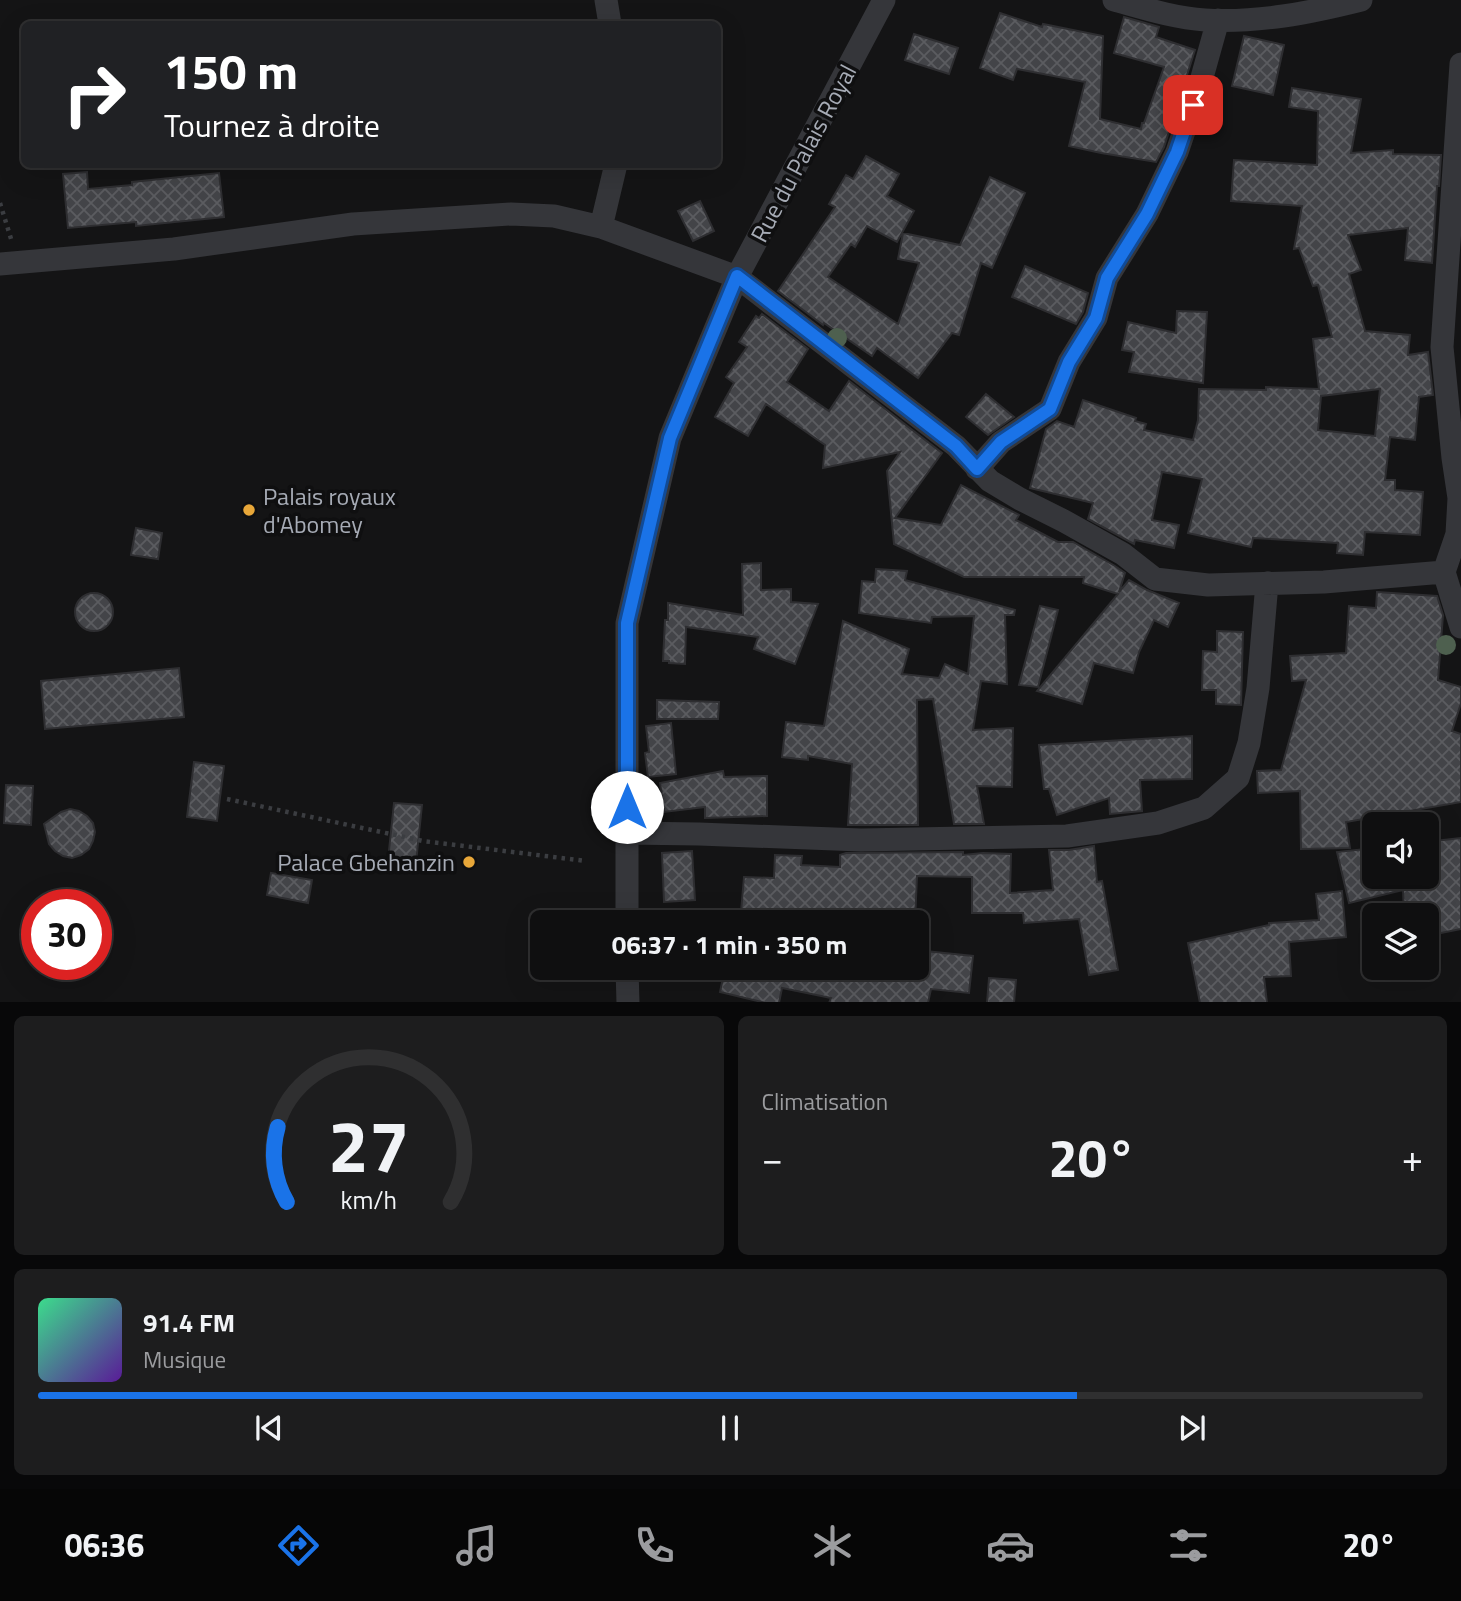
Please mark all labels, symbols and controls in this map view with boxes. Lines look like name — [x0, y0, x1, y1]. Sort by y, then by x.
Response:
text: 150 m — [164, 33, 298, 108]
icon: right — [49, 49, 140, 140]
street label: Rue du Palais Royal — [741, 58, 865, 248]
pin — [1163, 75, 1223, 135]
icon: arrive — [1174, 86, 1212, 124]
text: Tournez à droite — [164, 101, 380, 149]
place label: Palais royaux d'Abomey — [263, 478, 396, 542]
marker: Palais royaux d'Abomey — [241, 502, 257, 518]
position arrow — [590, 770, 664, 844]
map controls — [1362, 812, 1439, 980]
button: sound — [1362, 812, 1439, 889]
place label: Palace Gbehanzin — [277, 844, 455, 880]
marker: Palace Gbehanzin — [461, 854, 477, 870]
speed limit sign: 30 — [21, 889, 112, 980]
button: layers — [1362, 903, 1439, 980]
text: 06:37 · 1 min · 350 m — [612, 925, 847, 964]
text: Climatisation — [762, 1084, 888, 1119]
text: 27 — [328, 1090, 410, 1200]
text: 20° — [1049, 1118, 1136, 1197]
text: − — [762, 1129, 783, 1187]
text: + — [1402, 1129, 1423, 1187]
text: km/h — [340, 1180, 397, 1218]
text: 91.4 FM — [143, 1303, 235, 1342]
text: Musique — [143, 1342, 226, 1377]
icon: previous — [250, 1409, 288, 1447]
icon: pause — [711, 1409, 749, 1447]
icon: next — [1173, 1409, 1211, 1447]
text: 06:36 — [65, 1521, 144, 1569]
icon: directions — [274, 1521, 323, 1570]
icon: music — [452, 1521, 501, 1570]
icon: phone — [630, 1521, 679, 1570]
icon: climate — [808, 1521, 857, 1570]
icon: car — [986, 1521, 1035, 1570]
icon: filters — [1164, 1521, 1213, 1570]
text: 20° — [1343, 1521, 1396, 1569]

